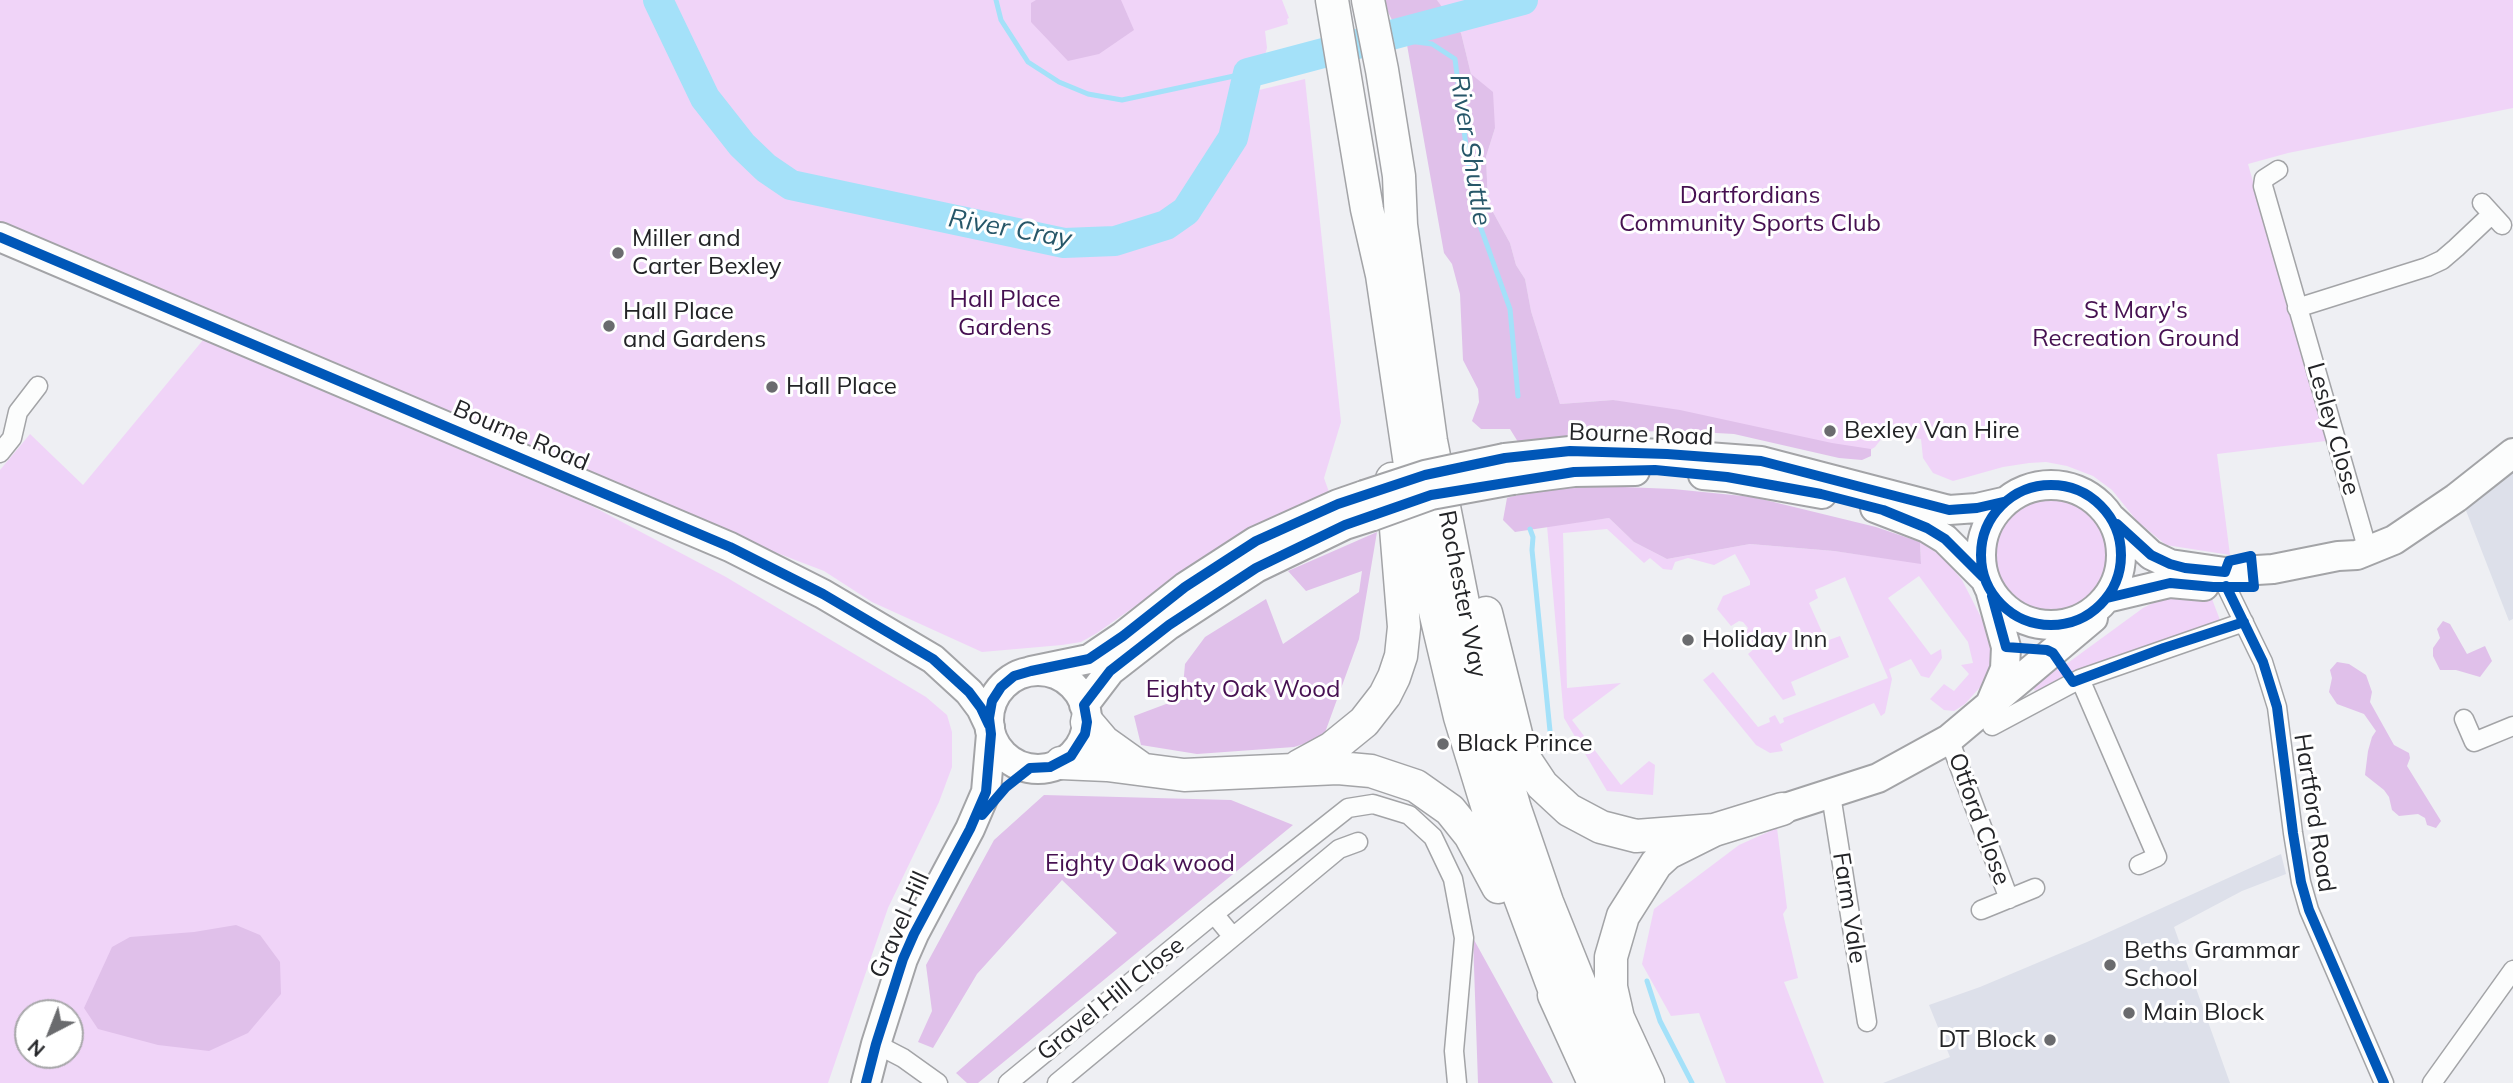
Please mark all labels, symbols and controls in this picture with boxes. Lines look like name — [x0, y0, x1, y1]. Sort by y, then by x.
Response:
water label: River Shuttle — [1443, 72, 1497, 228]
park label: Dartfordians Community Sports Club — [1619, 182, 1881, 238]
water label: River Cray — [946, 203, 1074, 255]
place label: Miller and Carter Bexley — [632, 225, 782, 281]
marker: Miller and Carter Bexley — [610, 245, 626, 261]
park label: Hall Place Gardens — [950, 286, 1060, 342]
park label: St Mary's Recreation Ground — [2032, 297, 2240, 353]
place label: Hall Place and Gardens — [623, 298, 766, 354]
marker: Hall Place and Gardens — [601, 318, 617, 334]
street label: Lesley Close — [2300, 360, 2366, 498]
place label: Hall Place — [786, 373, 897, 401]
marker: Hall Place — [764, 379, 780, 395]
street label: Bourne Road — [449, 394, 593, 478]
place label: Bexley Van Hire — [1844, 417, 2020, 445]
street label: Bourne Road — [1568, 418, 1714, 452]
marker: Bexley Van Hire — [1822, 423, 1838, 439]
street label: Rochester Way — [1432, 508, 1492, 680]
place label: Holiday Inn — [1702, 626, 1828, 654]
marker: Holiday Inn — [1680, 632, 1696, 648]
park label: Eighty Oak Wood — [1146, 676, 1340, 704]
place label: Black Prince — [1457, 730, 1593, 758]
street label: Hartford Road — [2287, 732, 2341, 894]
marker: Black Prince — [1435, 736, 1451, 752]
street label: Otford Close — [1942, 749, 2016, 889]
park label: Eighty Oak wood — [1045, 850, 1235, 878]
street label: Farm Vale — [1826, 850, 1872, 966]
street label: Gravel Hill — [864, 867, 936, 983]
street label: Gravel Hill Close — [1032, 931, 1190, 1067]
place label: Beths Grammar School — [2124, 937, 2300, 993]
marker: Beths Grammar School — [2102, 957, 2118, 973]
north arrow — [14, 999, 84, 1069]
place label: Main Block — [2143, 999, 2264, 1027]
marker: Main Block — [2121, 1005, 2137, 1021]
place label: DT Block — [1938, 1026, 2036, 1054]
marker: DT Block — [2042, 1032, 2058, 1048]
text: N — [23, 1034, 50, 1062]

